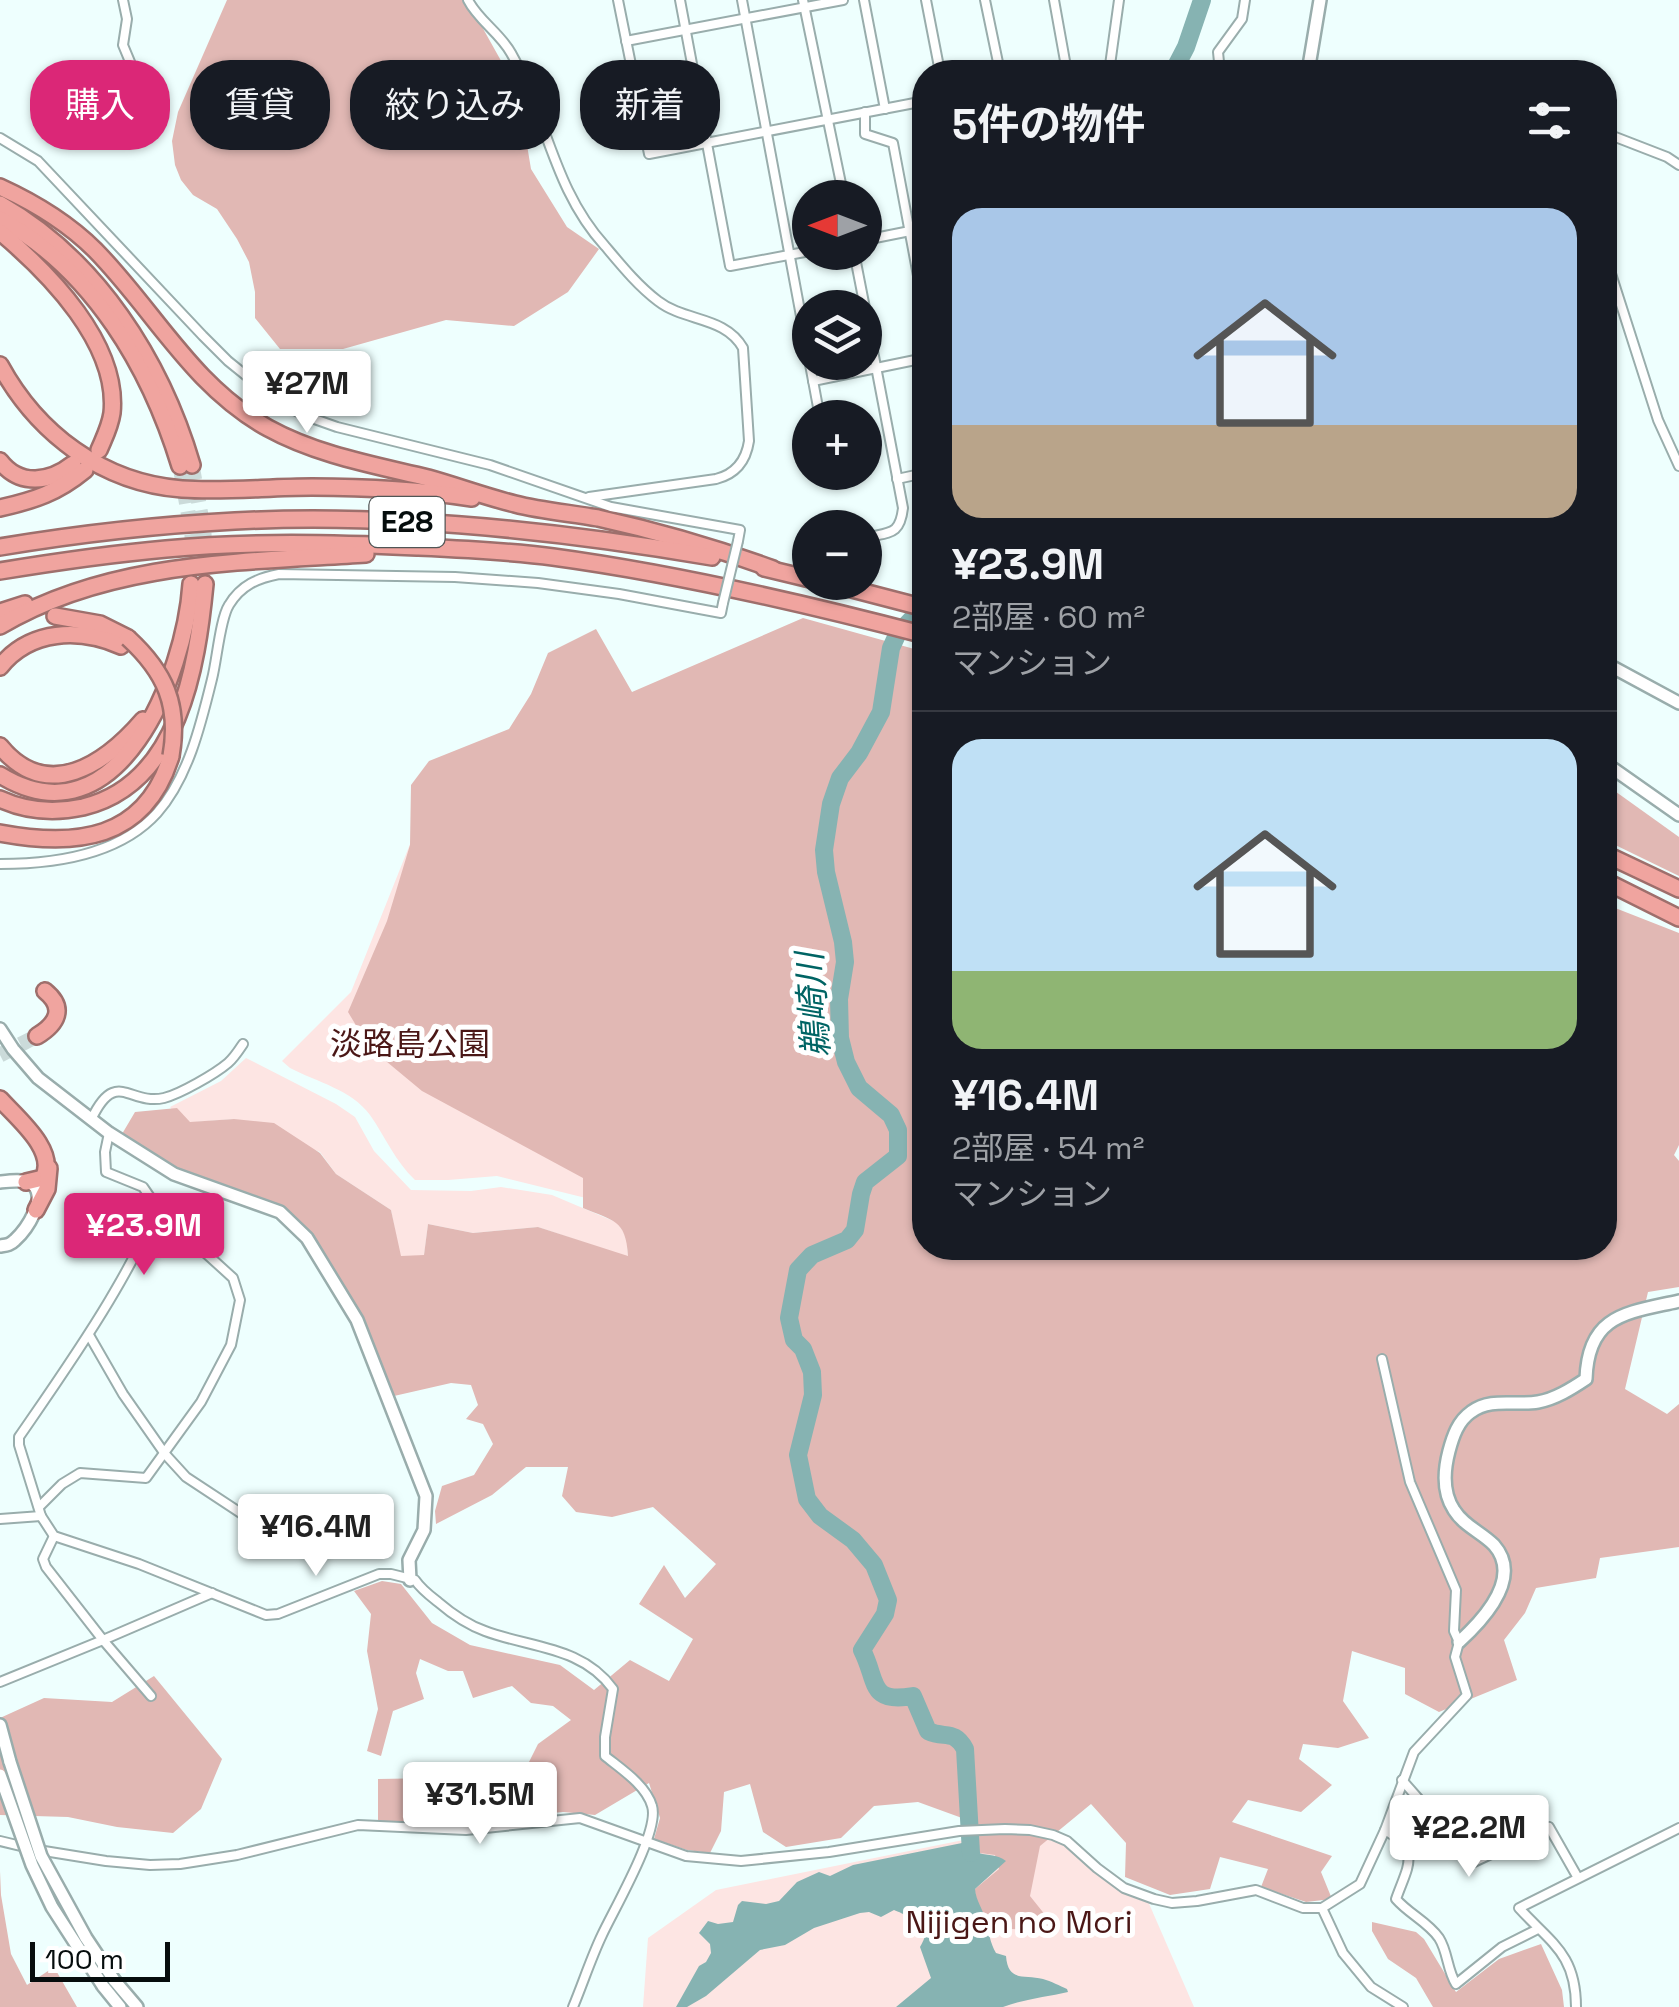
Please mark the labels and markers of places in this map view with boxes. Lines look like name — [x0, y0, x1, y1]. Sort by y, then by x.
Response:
pin: ¥27M — [248, 351, 366, 436]
pin: ¥23.9M — [63, 1193, 225, 1278]
pin: ¥16.4M — [235, 1494, 397, 1579]
pin: ¥31.5M — [399, 1762, 561, 1847]
pin: ¥22.2M — [1388, 1795, 1550, 1880]

